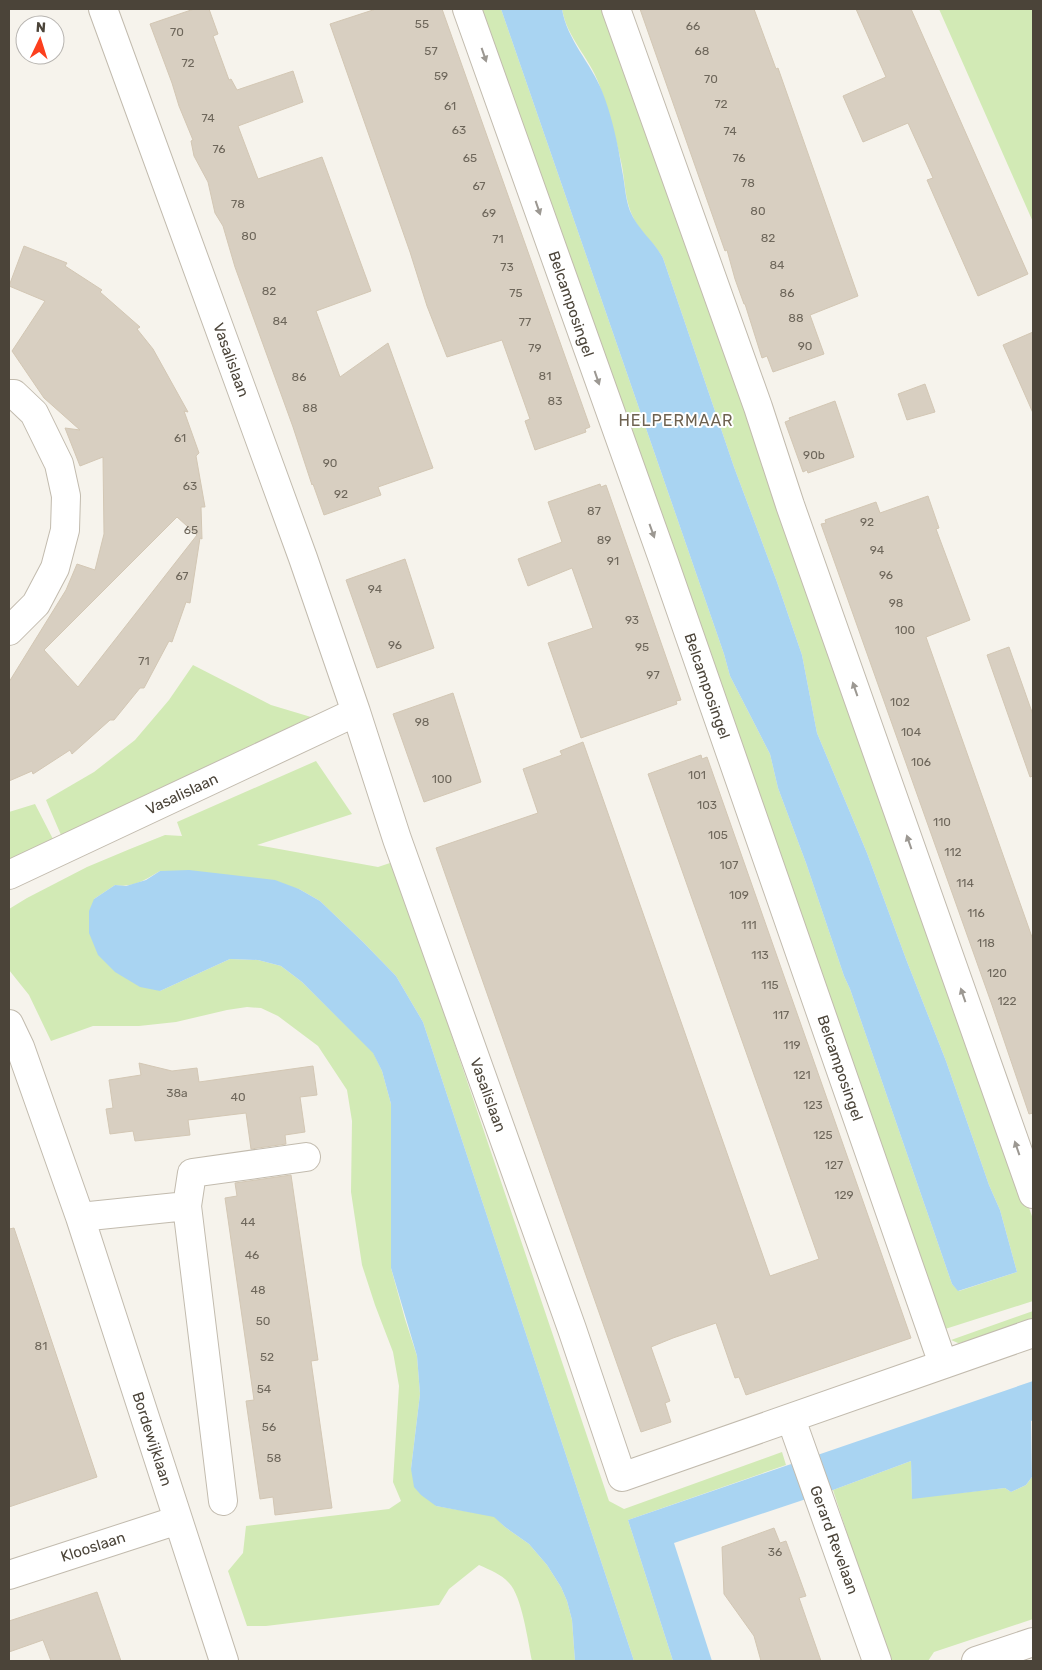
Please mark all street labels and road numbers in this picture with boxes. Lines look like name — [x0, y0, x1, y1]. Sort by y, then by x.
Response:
street label: Belcamposingel — [544, 249, 598, 359]
street label: Vasalislaan — [209, 321, 253, 399]
street label: Belcamposingel — [680, 631, 734, 741]
street label: Vasalislaan — [143, 769, 221, 819]
street label: Belcamposingel — [813, 1013, 867, 1123]
street label: Vasalislaan — [466, 1056, 510, 1134]
street label: Bordewijklaan — [128, 1390, 176, 1488]
street label: Gerard Revelaan — [806, 1483, 862, 1597]
street label: Klooslaan — [58, 1528, 128, 1566]

